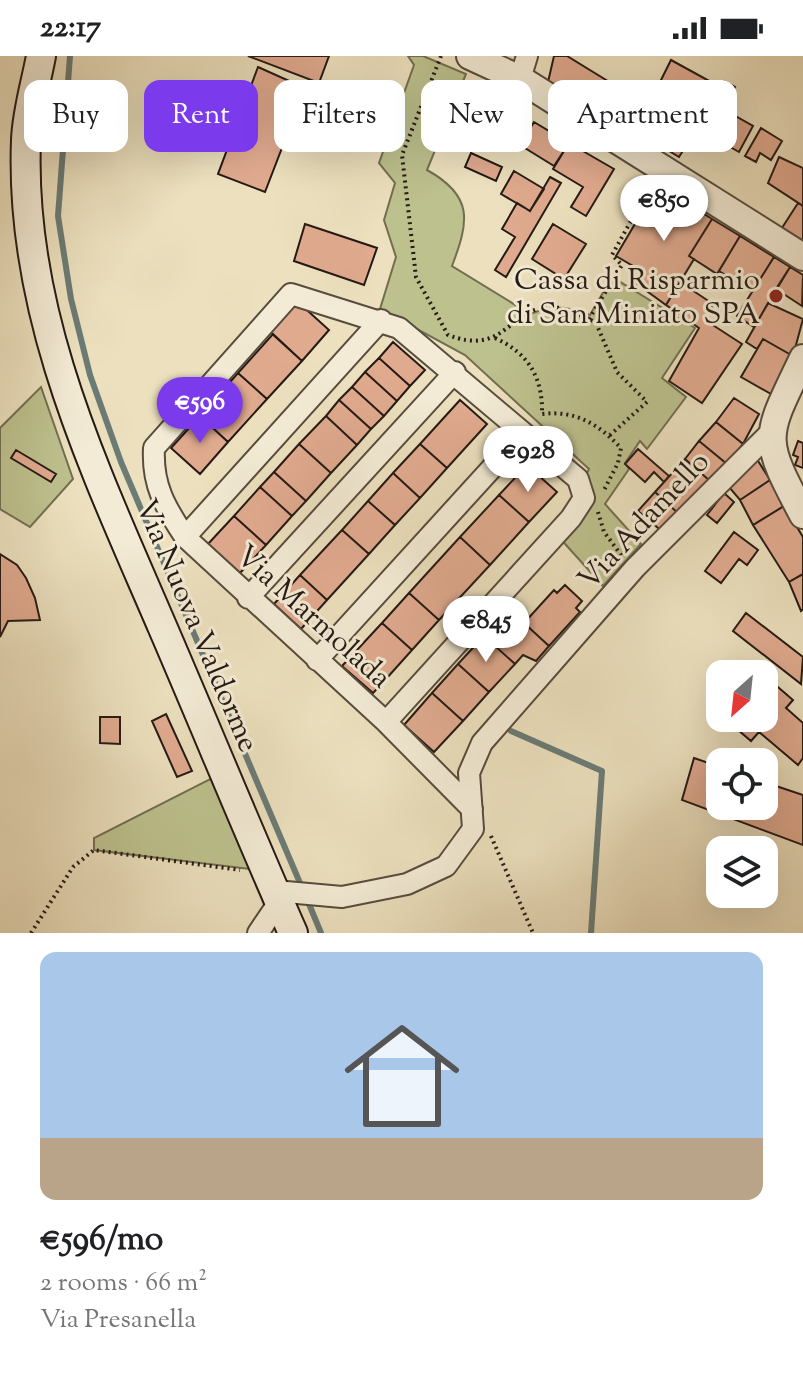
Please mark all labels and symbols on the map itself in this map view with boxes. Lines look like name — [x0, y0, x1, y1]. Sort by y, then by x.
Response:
pin: €850 — [617, 175, 711, 243]
place label: Cassa di Risparmio di San Miniato SPA — [507, 260, 760, 337]
marker: Cassa di Risparmio di San Miniato SPA — [767, 287, 785, 305]
pin: €596 — [153, 377, 247, 445]
pin: €928 — [481, 426, 575, 494]
street label: Via Adamello — [569, 443, 721, 601]
street label: Via Nuova Valdorme — [123, 493, 268, 759]
street label: Via Marmolada — [225, 536, 400, 700]
pin: €845 — [439, 596, 533, 664]
north arrow — [706, 660, 778, 732]

